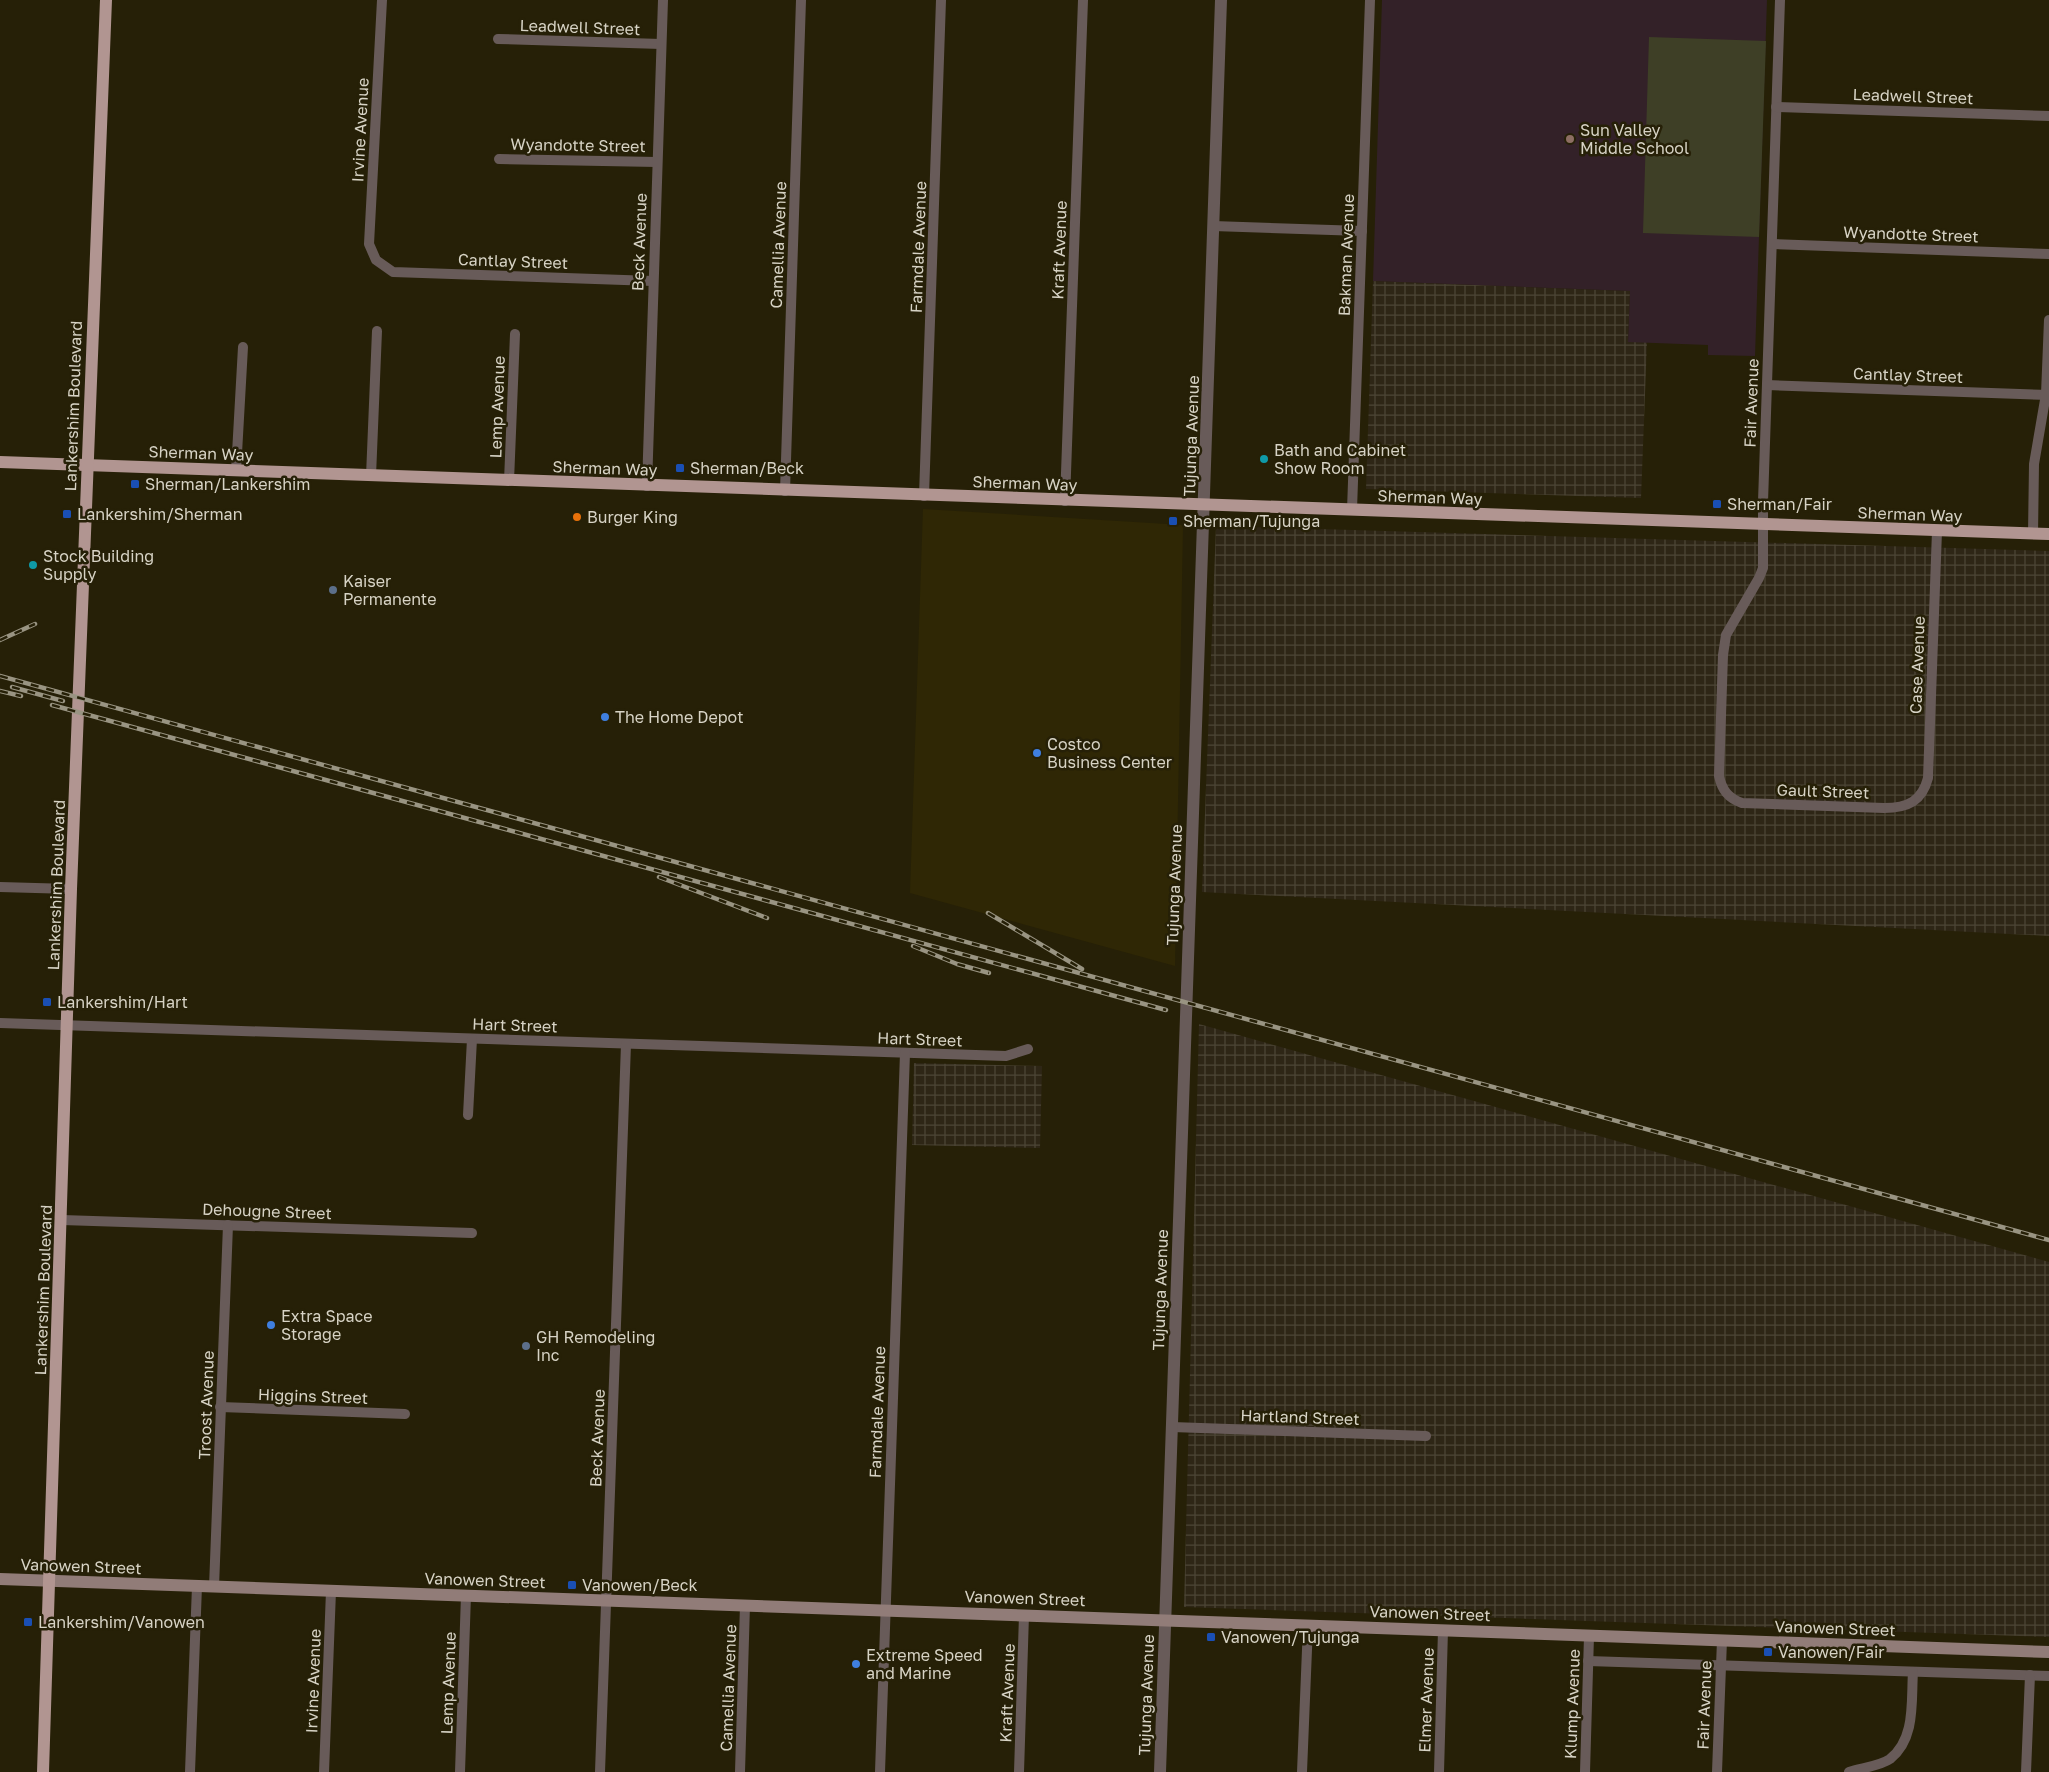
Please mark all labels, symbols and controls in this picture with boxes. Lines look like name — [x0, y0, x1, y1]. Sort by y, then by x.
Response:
street label: Leadwell Street — [519, 15, 641, 39]
street label: Irvine Avenue — [347, 77, 373, 183]
street label: Leadwell Street — [1852, 84, 1974, 108]
place label: Sun Valley Middle School — [1580, 120, 1689, 158]
marker: Sun Valley Middle School — [1564, 133, 1576, 145]
street label: Wyandotte Street — [510, 134, 646, 156]
street label: Camellia Avenue — [766, 181, 790, 309]
street label: Farmdale Avenue — [906, 181, 930, 313]
street label: Beck Avenue — [627, 193, 651, 291]
street label: Bakman Avenue — [1334, 194, 1358, 316]
street label: Kraft Avenue — [1047, 200, 1071, 300]
street label: Wyandotte Street — [1843, 222, 1979, 246]
street label: Cantlay Street — [458, 249, 568, 273]
street label: Lankershim Boulevard — [60, 320, 86, 492]
street label: Lemp Avenue — [485, 355, 509, 459]
street label: Fair Avenue — [1739, 358, 1763, 448]
street label: Cantlay Street — [1853, 363, 1963, 387]
street label: Tujunga Avenue — [1179, 375, 1203, 497]
place label: Bath and Cabinet Show Room — [1274, 440, 1406, 478]
street label: Sherman Way — [148, 441, 254, 465]
marker: Bath and Cabinet Show Room — [1258, 453, 1270, 465]
street label: Sherman Way — [552, 456, 658, 480]
place label: Sherman/Beck — [690, 458, 804, 478]
marker: Sherman/Beck — [674, 462, 686, 474]
street label: Sherman Way — [972, 471, 1078, 495]
place label: Sherman/Lankershim — [145, 474, 311, 494]
marker: Sherman/Lankershim — [129, 478, 141, 490]
street label: Sherman Way — [1377, 485, 1483, 509]
place label: Sherman/Fair — [1727, 494, 1832, 514]
marker: Sherman/Fair — [1711, 498, 1723, 510]
street label: Sherman Way — [1857, 502, 1963, 526]
place label: Lankershim/Sherman — [77, 504, 243, 524]
place label: Burger King — [587, 507, 678, 527]
marker: Lankershim/Sherman — [61, 508, 73, 520]
marker: Burger King — [571, 511, 583, 523]
place label: Sherman/Tujunga — [1183, 511, 1320, 531]
marker: Sherman/Tujunga — [1167, 515, 1179, 527]
place label: Stock Building Supply — [43, 546, 154, 584]
marker: Stock Building Supply — [27, 559, 39, 571]
place label: Kaiser Permanente — [343, 571, 437, 609]
marker: Kaiser Permanente — [327, 584, 339, 596]
street label: Case Avenue — [1905, 616, 1929, 714]
place label: The Home Depot — [615, 707, 744, 727]
marker: The Home Depot — [599, 711, 611, 723]
place label: Costco Business Center — [1047, 734, 1172, 772]
marker: Costco Business Center — [1031, 747, 1043, 759]
street label: Gault Street — [1776, 779, 1870, 803]
street label: Lankershim Boulevard — [43, 799, 69, 971]
street label: Tujunga Avenue — [1162, 824, 1186, 946]
place label: Lankershim/Hart — [57, 992, 188, 1012]
marker: Lankershim/Hart — [41, 996, 53, 1008]
street label: Hart Street — [472, 1014, 558, 1036]
street label: Hart Street — [877, 1028, 963, 1050]
street label: Dehougne Street — [202, 1199, 332, 1223]
street label: Lankershim Boulevard — [30, 1204, 56, 1376]
street label: Tujunga Avenue — [1148, 1229, 1172, 1351]
place label: Extra Space Storage — [281, 1306, 373, 1344]
marker: Extra Space Storage — [265, 1319, 277, 1331]
place label: GH Remodeling Inc — [536, 1327, 655, 1365]
marker: GH Remodeling Inc — [520, 1340, 532, 1352]
street label: Farmdale Avenue — [865, 1346, 889, 1478]
street label: Troost Avenue — [194, 1350, 218, 1460]
street label: Higgins Street — [258, 1384, 368, 1408]
street label: Beck Avenue — [585, 1389, 609, 1487]
street label: Hartland Street — [1240, 1405, 1360, 1429]
street label: Vanowen Street — [20, 1554, 142, 1578]
street label: Vanowen Street — [424, 1568, 546, 1592]
place label: Vanowen/Beck — [582, 1575, 697, 1595]
marker: Vanowen/Beck — [566, 1579, 578, 1591]
street label: Vanowen Street — [964, 1586, 1086, 1610]
street label: Vanowen Street — [1369, 1601, 1491, 1625]
place label: Lankershim/Vanowen — [38, 1612, 205, 1632]
marker: Lankershim/Vanowen — [22, 1616, 34, 1628]
street label: Vanowen Street — [1774, 1616, 1896, 1640]
street label: Camellia Avenue — [716, 1624, 740, 1752]
place label: Vanowen/Tujunga — [1221, 1627, 1360, 1647]
street label: Irvine Avenue — [301, 1628, 325, 1734]
street label: Lemp Avenue — [436, 1631, 460, 1735]
marker: Vanowen/Tujunga — [1205, 1631, 1217, 1643]
street label: Tujunga Avenue — [1134, 1634, 1158, 1756]
place label: Vanowen/Fair — [1778, 1642, 1884, 1662]
street label: Kraft Avenue — [995, 1643, 1019, 1743]
place label: Extreme Speed and Marine — [866, 1645, 983, 1683]
marker: Vanowen/Fair — [1762, 1646, 1774, 1658]
street label: Elmer Avenue — [1414, 1647, 1438, 1753]
street label: Klump Avenue — [1560, 1649, 1584, 1759]
marker: Extreme Speed and Marine — [850, 1658, 862, 1670]
street label: Fair Avenue — [1692, 1660, 1716, 1750]

